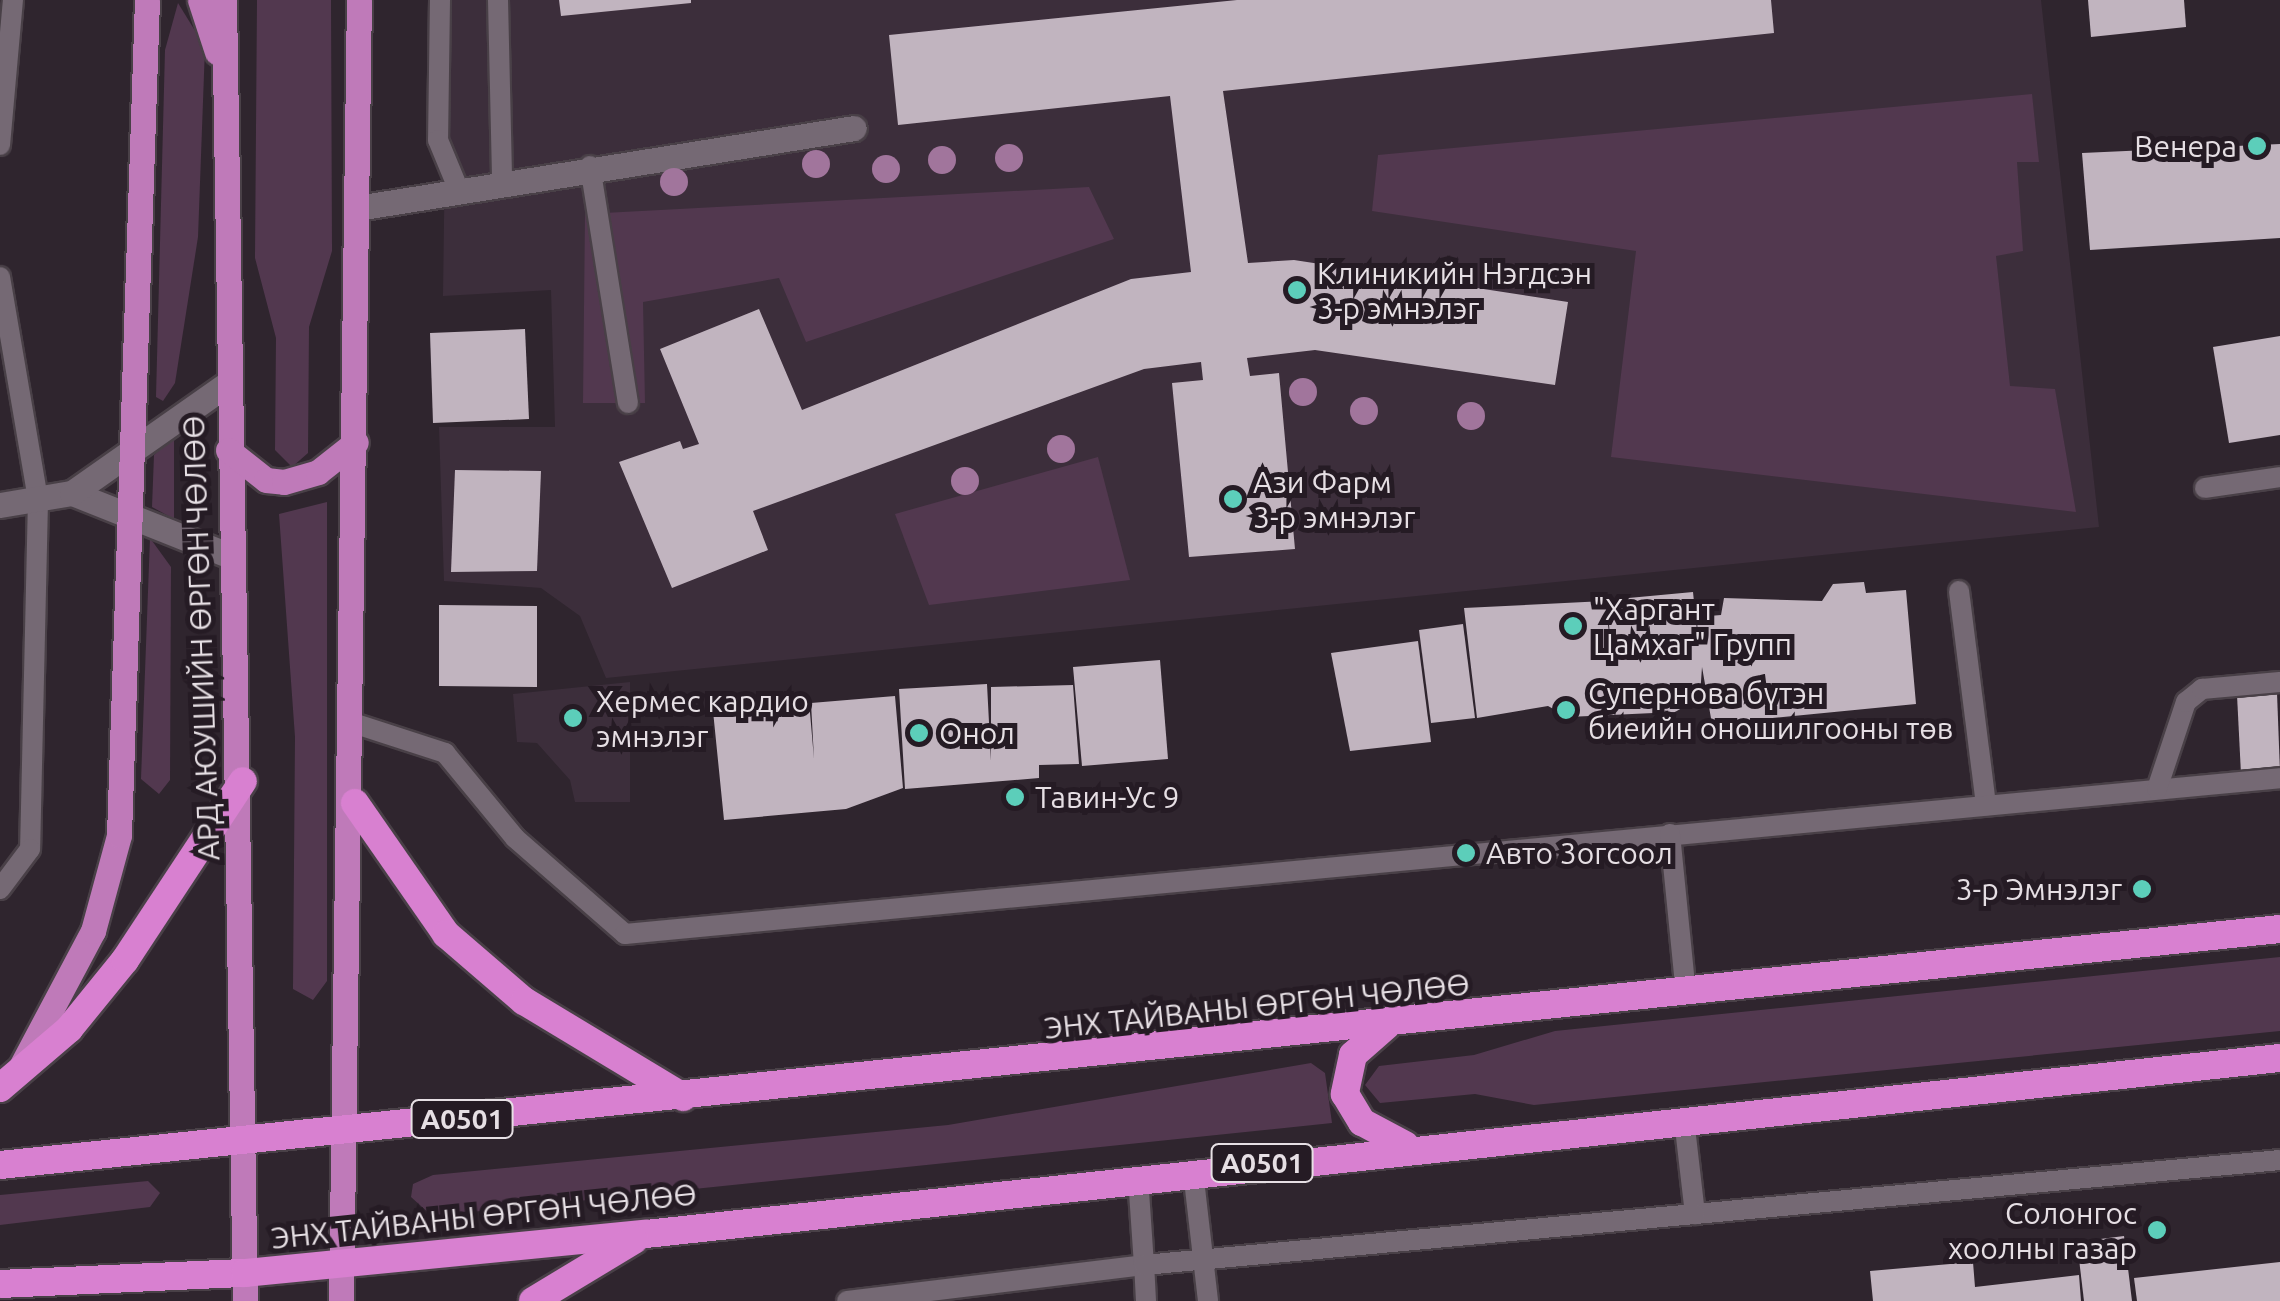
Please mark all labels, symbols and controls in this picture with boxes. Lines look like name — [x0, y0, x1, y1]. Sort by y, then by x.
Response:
place label: Венера — [2134, 128, 2237, 164]
marker: Венера — [2246, 135, 2268, 157]
place label: Клиникийн Нэгдсэн 3-р эмнэлэг — [1317, 255, 1592, 326]
marker: Клиникийн Нэгдсэн 3-р эмнэлэг — [1286, 279, 1308, 301]
street label: АРД АЮУШИЙН ӨРГӨН ЧӨЛӨӨ — [175, 415, 227, 861]
place label: Ази Фарм 3-р эмнэлэг — [1253, 464, 1415, 534]
marker: Ази Фарм 3-р эмнэлэг — [1222, 488, 1244, 510]
place label: "Харгант Цамхаг" Групп — [1593, 591, 1792, 662]
marker: "Харгант Цамхаг" Групп — [1562, 615, 1584, 637]
place label: Супернова бүтэн биеийн оношилгооны төв — [1588, 675, 1953, 746]
place label: Хермес кардио эмнэлэг — [596, 683, 809, 754]
marker: Супернова бүтэн биеийн оношилгооны төв — [1553, 697, 1579, 723]
marker: Хермес кардио эмнэлэг — [560, 705, 586, 731]
place label: Онол — [939, 715, 1015, 751]
marker: Онол — [908, 722, 930, 744]
place label: Тавин-Ус 9 — [1035, 779, 1179, 815]
marker: Тавин-Ус 9 — [1004, 786, 1026, 808]
place label: Авто 3огсоол — [1486, 835, 1673, 871]
marker: Авто 3огсоол — [1455, 842, 1477, 864]
place label: 3-р Эмнэлэг — [1956, 871, 2122, 907]
marker: 3-р Эмнэлэг — [2131, 878, 2153, 900]
street label: ЭНХ ТАЙВАНЫ ӨРГӨН ЧӨЛӨӨ — [1042, 966, 1472, 1046]
road number: A0501 — [410, 1096, 514, 1142]
road number: A0501 — [1210, 1140, 1314, 1186]
street label: ЭНХ ТАЙВАНЫ ӨРГӨН ЧӨЛӨӨ — [269, 1176, 699, 1256]
place label: Солонгос хоолны газар — [1948, 1195, 2137, 1266]
marker: Солонгос хоолны газар — [2146, 1219, 2168, 1241]

